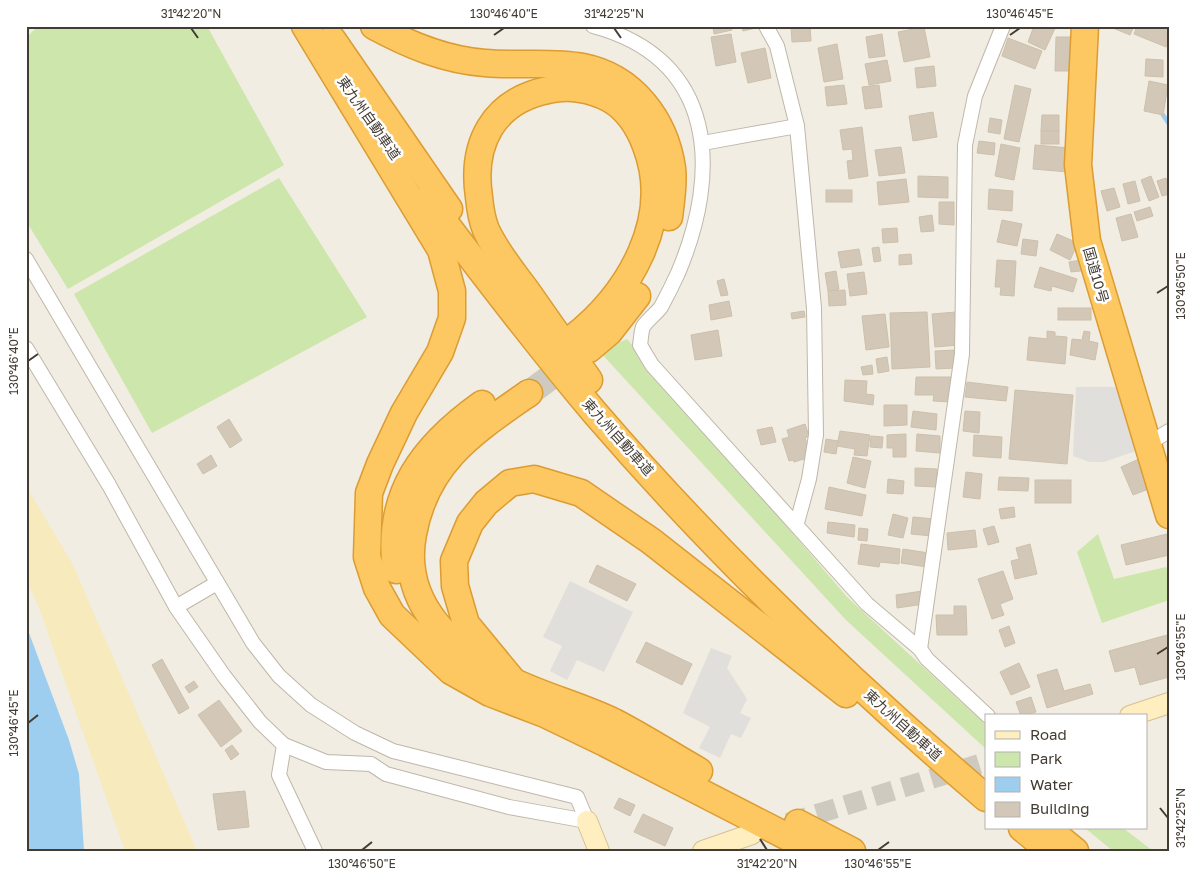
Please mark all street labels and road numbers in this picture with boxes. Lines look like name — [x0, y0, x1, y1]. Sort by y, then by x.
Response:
street label: 東九州自動車道 — [334, 73, 404, 163]
street label: 国道10号 — [1080, 245, 1113, 305]
street label: 東九州自動車道 — [579, 395, 657, 479]
street label: 東九州自動車道 — [861, 686, 945, 764]

